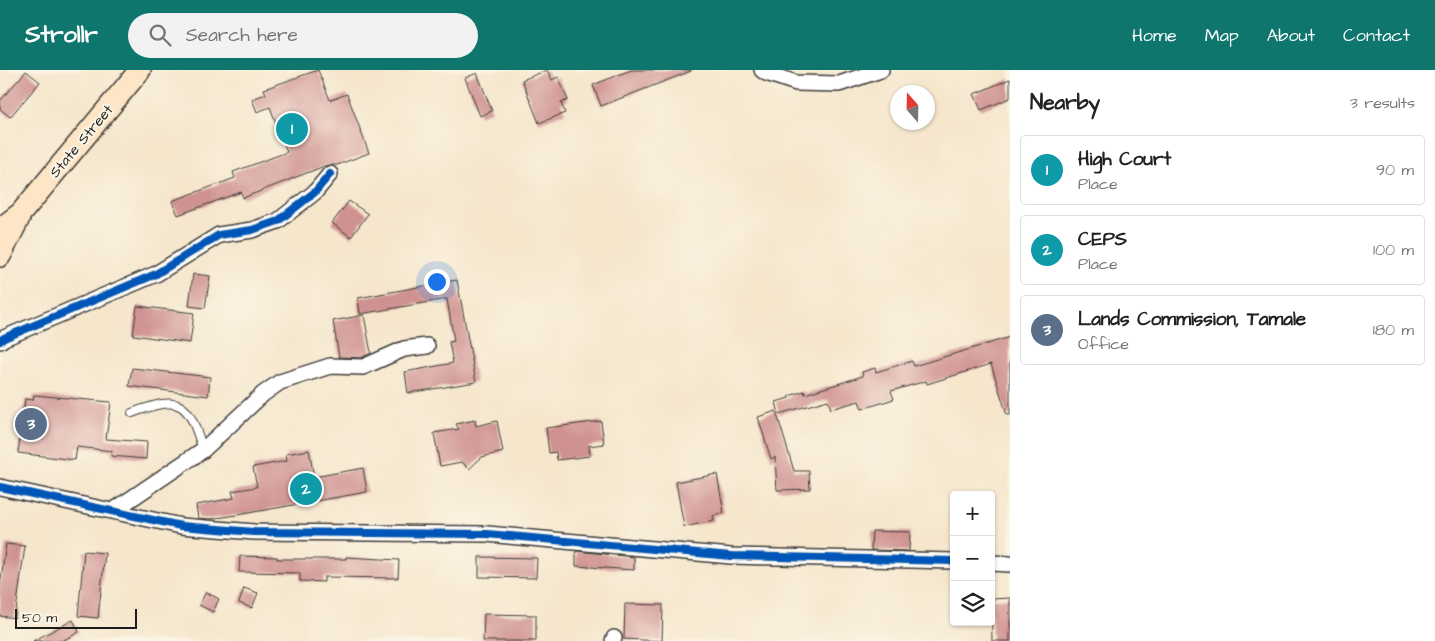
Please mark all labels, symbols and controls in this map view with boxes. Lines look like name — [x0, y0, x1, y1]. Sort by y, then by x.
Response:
search box — [128, 13, 478, 58]
text: Strollr — [25, 18, 98, 52]
icon: search — [146, 21, 174, 49]
text: Search here — [186, 22, 298, 49]
text: Home — [1132, 23, 1177, 48]
text: Map — [1205, 23, 1239, 48]
text: About — [1267, 23, 1315, 48]
text: Contact — [1343, 23, 1410, 48]
north arrow — [890, 85, 935, 130]
text: Nearby — [1030, 88, 1100, 117]
text: 3 results — [1350, 92, 1415, 114]
street label: State Street — [44, 100, 118, 182]
pin: 1 — [276, 110, 308, 148]
text: High Court — [1078, 146, 1171, 173]
text: 1 — [1046, 159, 1048, 181]
text: 90 m — [1376, 159, 1414, 181]
text: Place — [1078, 173, 1118, 195]
text: CEPS — [1078, 226, 1127, 253]
text: 2 — [1042, 239, 1052, 261]
text: 100 m — [1373, 239, 1414, 261]
text: Place — [1078, 253, 1118, 275]
your location — [424, 269, 450, 295]
text: Lands Commission, Tamale — [1078, 306, 1306, 333]
text: 3 — [1043, 319, 1051, 341]
text: 180 m — [1373, 319, 1414, 341]
text: Office — [1078, 333, 1129, 355]
pin: 3 — [15, 405, 47, 443]
pin: 2 — [290, 470, 322, 508]
map controls — [950, 491, 995, 626]
button: + — [950, 491, 995, 536]
button: − — [950, 536, 995, 581]
button: layers — [950, 581, 995, 626]
scale bar — [15, 606, 138, 629]
text: 50 m — [22, 608, 57, 628]

